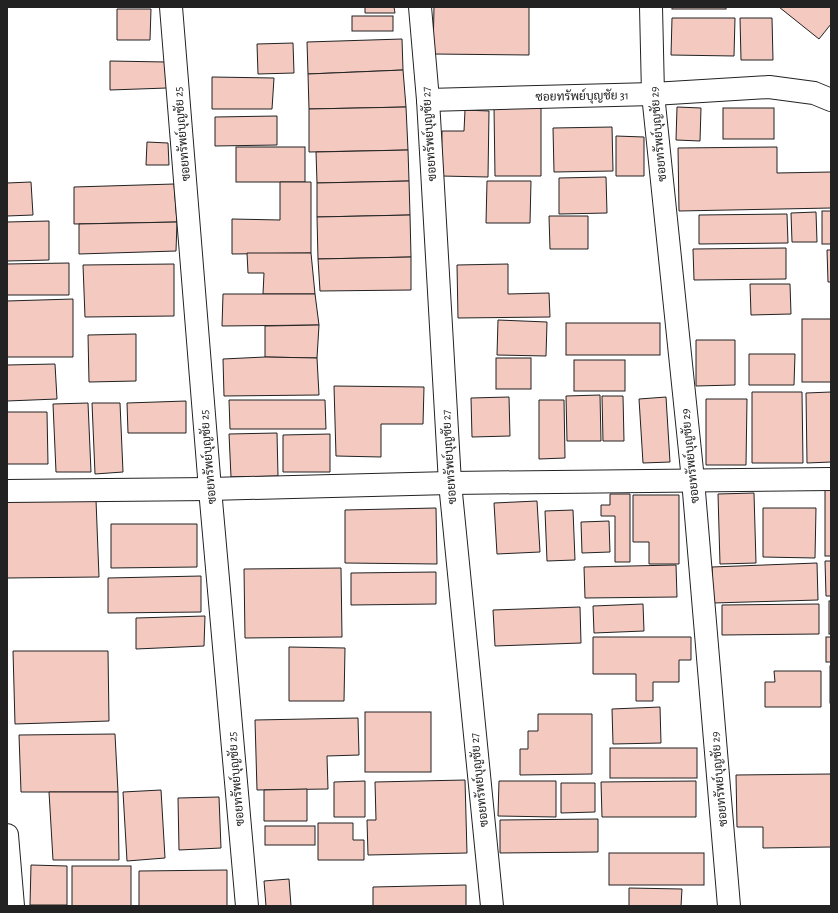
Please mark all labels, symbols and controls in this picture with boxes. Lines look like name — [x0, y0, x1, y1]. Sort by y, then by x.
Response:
street label: ซอยทรัพย์บุญชัย 29 — [646, 85, 671, 182]
street label: ซอยทรัพย์บุญชัย 25 — [170, 86, 195, 182]
street label: ซอยทรัพย์บุญชัย 27 — [418, 86, 441, 182]
street label: ซอยทรัพย์บุญชัย 31 — [535, 87, 629, 106]
street label: ซอยทรัพย์บุญชัย 29 — [677, 407, 704, 504]
street label: ซอยทรัพย์บุญชัย 25 — [196, 409, 221, 505]
street label: ซอยทรัพย์บุญชัย 27 — [438, 409, 461, 505]
street label: ซอยทรัพย์บุญชัย 29 — [707, 730, 732, 827]
street label: ซอยทรัพย์บุญชัย 25 — [224, 731, 249, 827]
street label: ซอยทรัพย์บุญชัย 27 — [466, 732, 493, 828]

